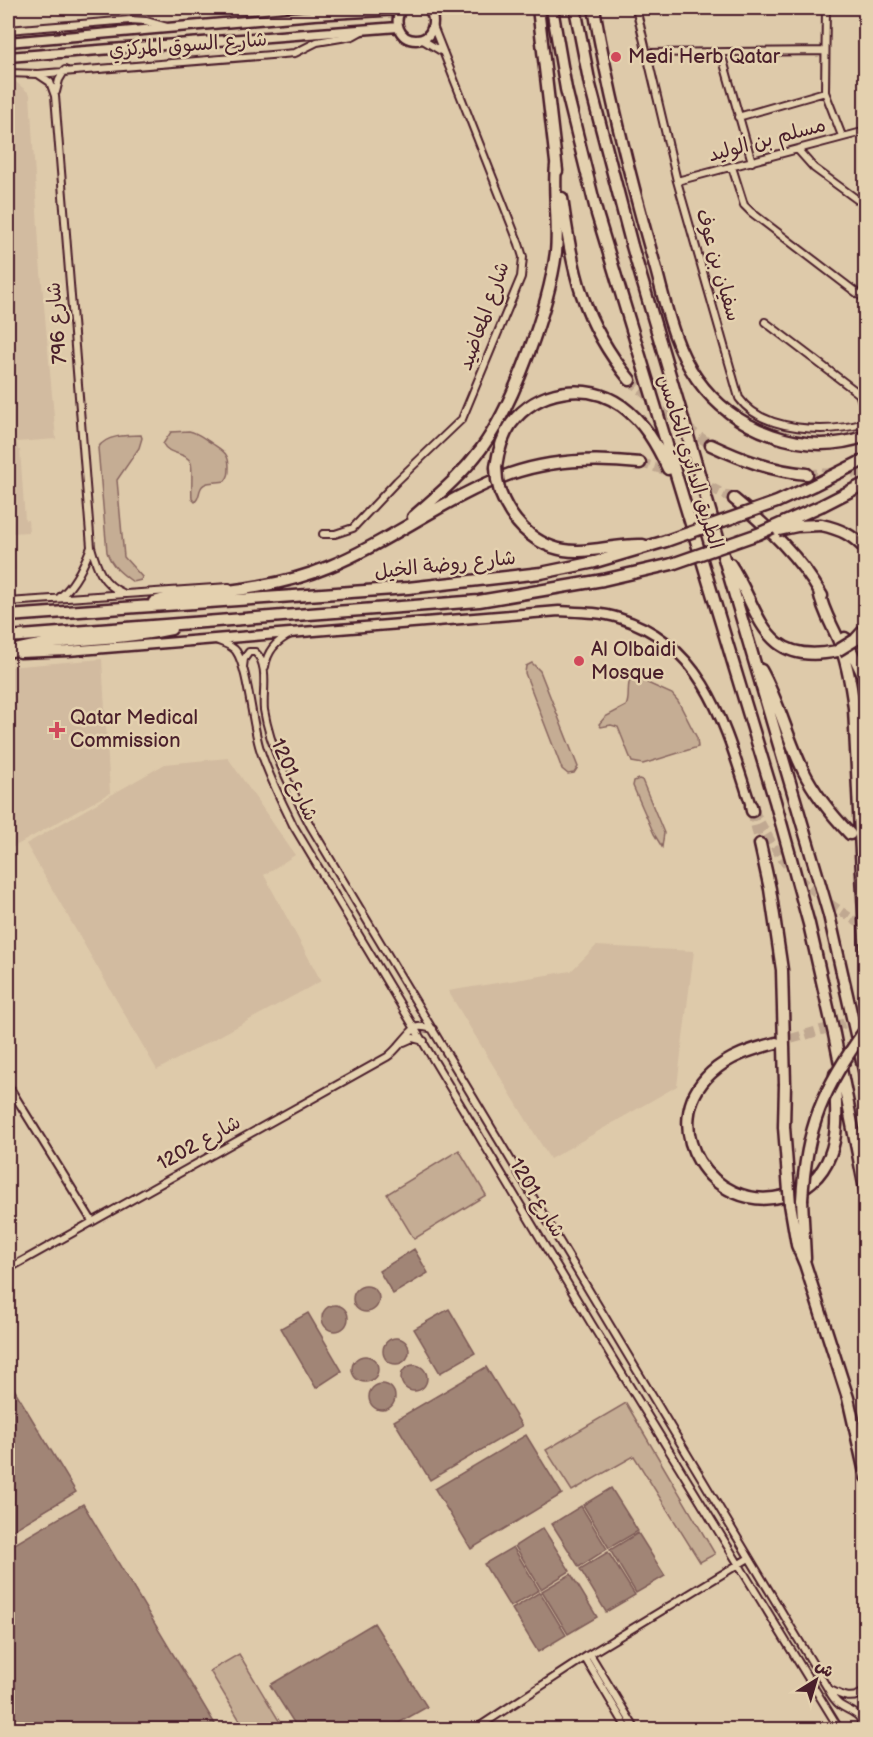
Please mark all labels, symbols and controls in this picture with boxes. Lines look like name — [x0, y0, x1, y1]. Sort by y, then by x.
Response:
street label: شارع السوق المركزي — [108, 28, 268, 64]
place label: Medi Herb Qatar — [628, 45, 781, 69]
marker: Medi Herb Qatar — [609, 50, 623, 64]
street label: مسلم بن الوليد — [705, 113, 829, 169]
street label: سفيان بن عوف — [690, 206, 746, 324]
street label: شارع المعاضيد — [453, 258, 516, 374]
street label: شارع 796 — [41, 281, 74, 365]
street label: الطريق الدائري الخامس — [650, 372, 728, 553]
street label: شارع روضة الخيل — [373, 546, 517, 585]
place label: Al Olbaidi Mosque — [591, 638, 676, 685]
marker: Al Olbaidi Mosque — [572, 654, 586, 668]
place label: Qatar Medical Commission — [70, 706, 198, 753]
marker: Qatar Medical Commission — [48, 721, 66, 739]
street label: شارع 1201 — [264, 735, 323, 825]
street label: شارع 1202 — [153, 1110, 245, 1177]
street label: شارع 1201 — [503, 1154, 570, 1242]
north arrow — [786, 1650, 846, 1710]
text: ش — [811, 1656, 837, 1682]

